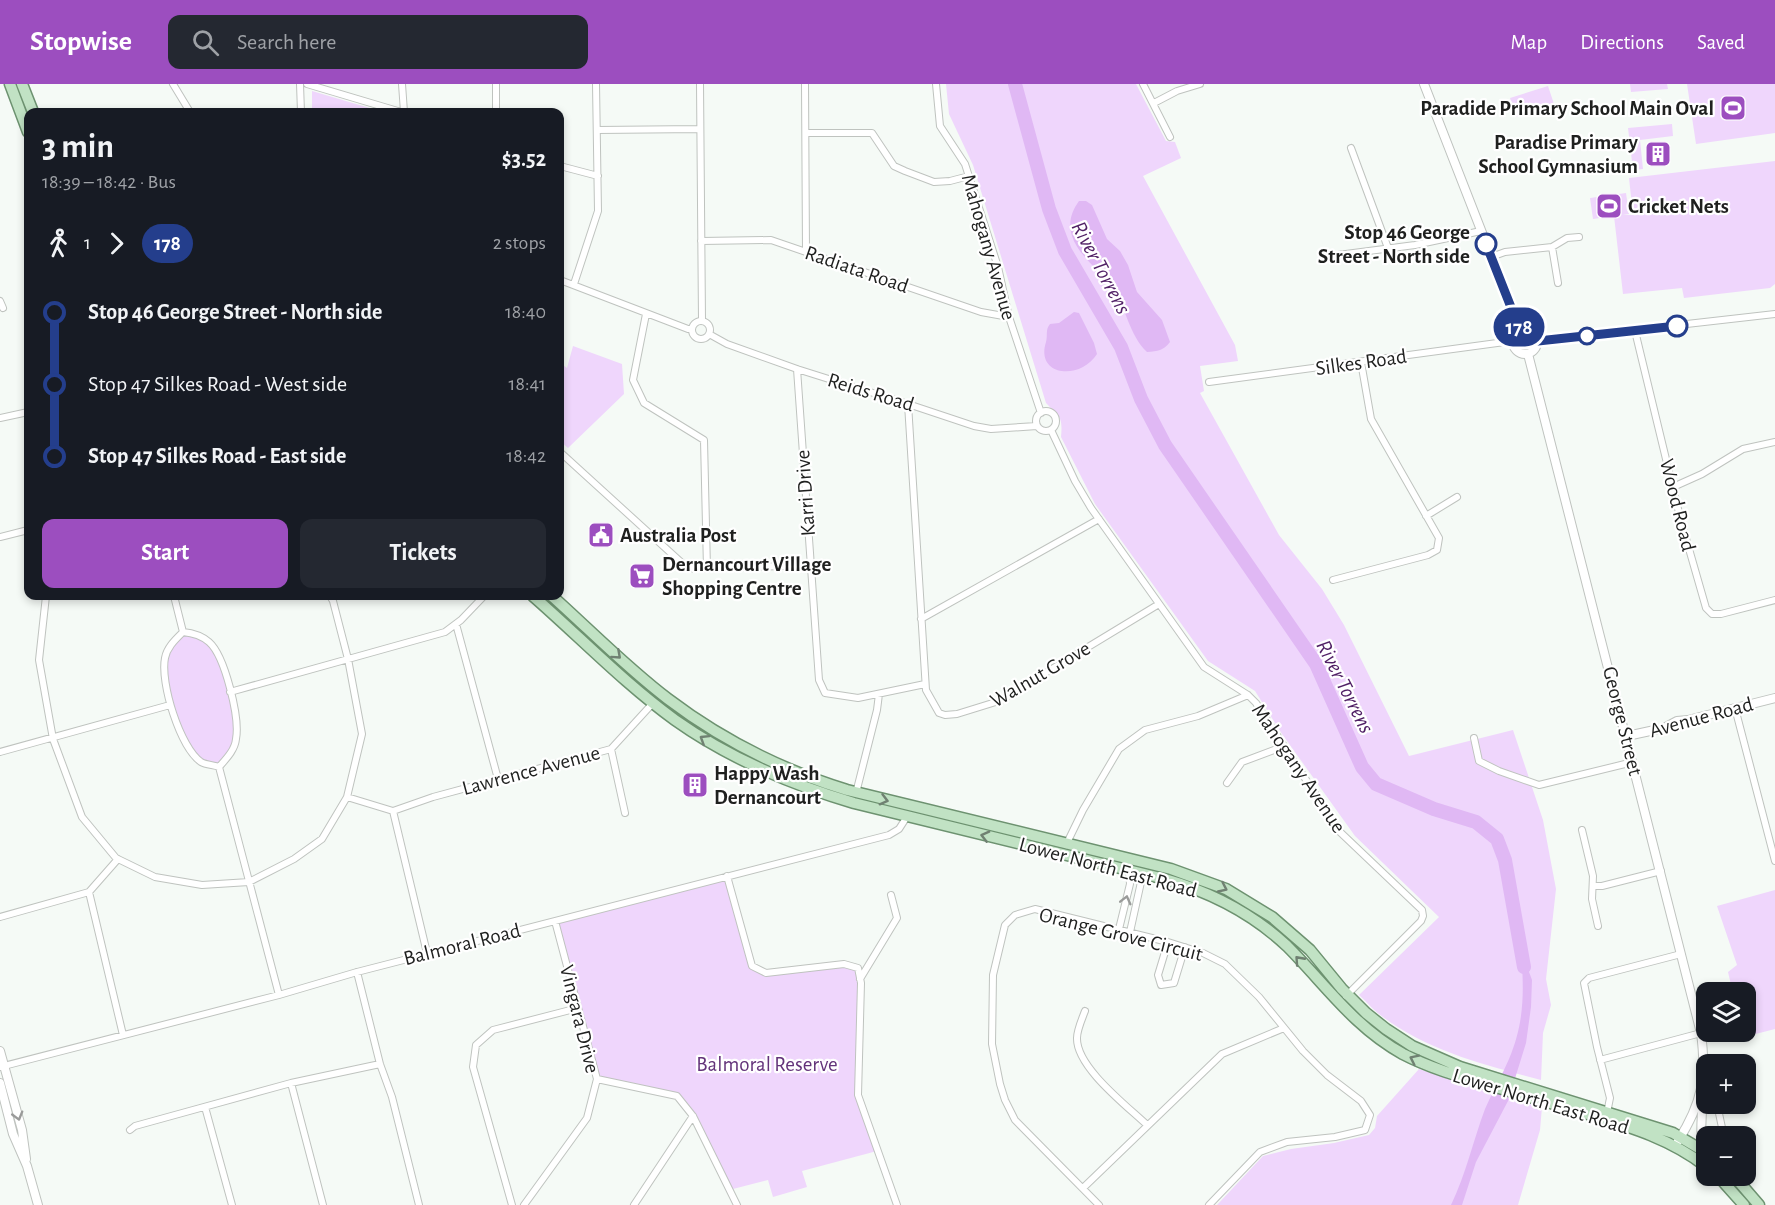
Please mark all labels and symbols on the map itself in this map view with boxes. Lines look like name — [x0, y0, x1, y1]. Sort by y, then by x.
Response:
sports icon: Paradide Primary School Main Oval — [1718, 93, 1748, 123]
place label: Paradide Primary School Main Oval — [1420, 98, 1714, 119]
place label: Paradise Primary School Gymnasium — [1478, 132, 1639, 177]
building icon: Paradise Primary School Gymnasium — [1643, 139, 1673, 169]
street label: Mahogany Avenue — [958, 172, 1019, 323]
sports icon: Cricket Nets — [1594, 191, 1624, 221]
place label: Cricket Nets — [1628, 196, 1729, 217]
water label: River Torrens — [1068, 218, 1135, 317]
place label: Stop 46 George Street - North side — [1318, 222, 1470, 267]
marker: Stop 46 George Street - North side — [1475, 233, 1497, 255]
street label: Radiata Road — [802, 242, 912, 297]
line badge: 178 — [1484, 308, 1553, 346]
unlabelled marker — [1666, 315, 1688, 337]
unlabelled marker — [1578, 327, 1596, 345]
street label: Silkes Road — [1314, 346, 1408, 379]
street label: Reids Road — [825, 369, 917, 416]
street label: Karri Drive — [792, 449, 819, 537]
street label: Wood Road — [1656, 457, 1699, 554]
public building icon: Australia Post — [586, 520, 616, 550]
place label: Australia Post — [620, 525, 736, 546]
place label: Dernancourt Village Shopping Centre — [662, 554, 831, 599]
supermarket icon: Dernancourt Village Shopping Centre — [627, 561, 657, 591]
water label: River Torrens — [1312, 636, 1378, 737]
street label: Walnut Grove — [987, 637, 1094, 711]
one-way arrow — [611, 648, 621, 659]
street label: George Street — [1599, 664, 1646, 778]
street label: Avenue Road — [1647, 694, 1755, 741]
street label: Mahogany Avenue — [1248, 700, 1349, 837]
one-way arrow — [700, 734, 710, 746]
street label: Lawrence Avenue — [460, 742, 602, 799]
place label: Happy Wash Dernancourt — [714, 763, 821, 808]
building icon: Happy Wash Dernancourt — [680, 770, 710, 800]
one-way arrow — [879, 792, 889, 805]
one-way arrow — [981, 830, 991, 843]
street label: Lower North East Road — [1017, 834, 1199, 901]
one-way arrow — [1216, 880, 1227, 892]
one-way arrow — [1119, 895, 1132, 905]
street label: Orange Grove Circuit — [1037, 904, 1205, 965]
street label: Balmoral Road — [401, 920, 523, 969]
one-way arrow — [1295, 956, 1306, 966]
street label: Vingara Drive — [556, 963, 603, 1075]
park label: Balmoral Reserve — [696, 1054, 838, 1075]
one-way arrow — [1410, 1055, 1421, 1067]
street label: Lower North East Road — [1450, 1065, 1632, 1138]
one-way arrow — [11, 1110, 23, 1121]

